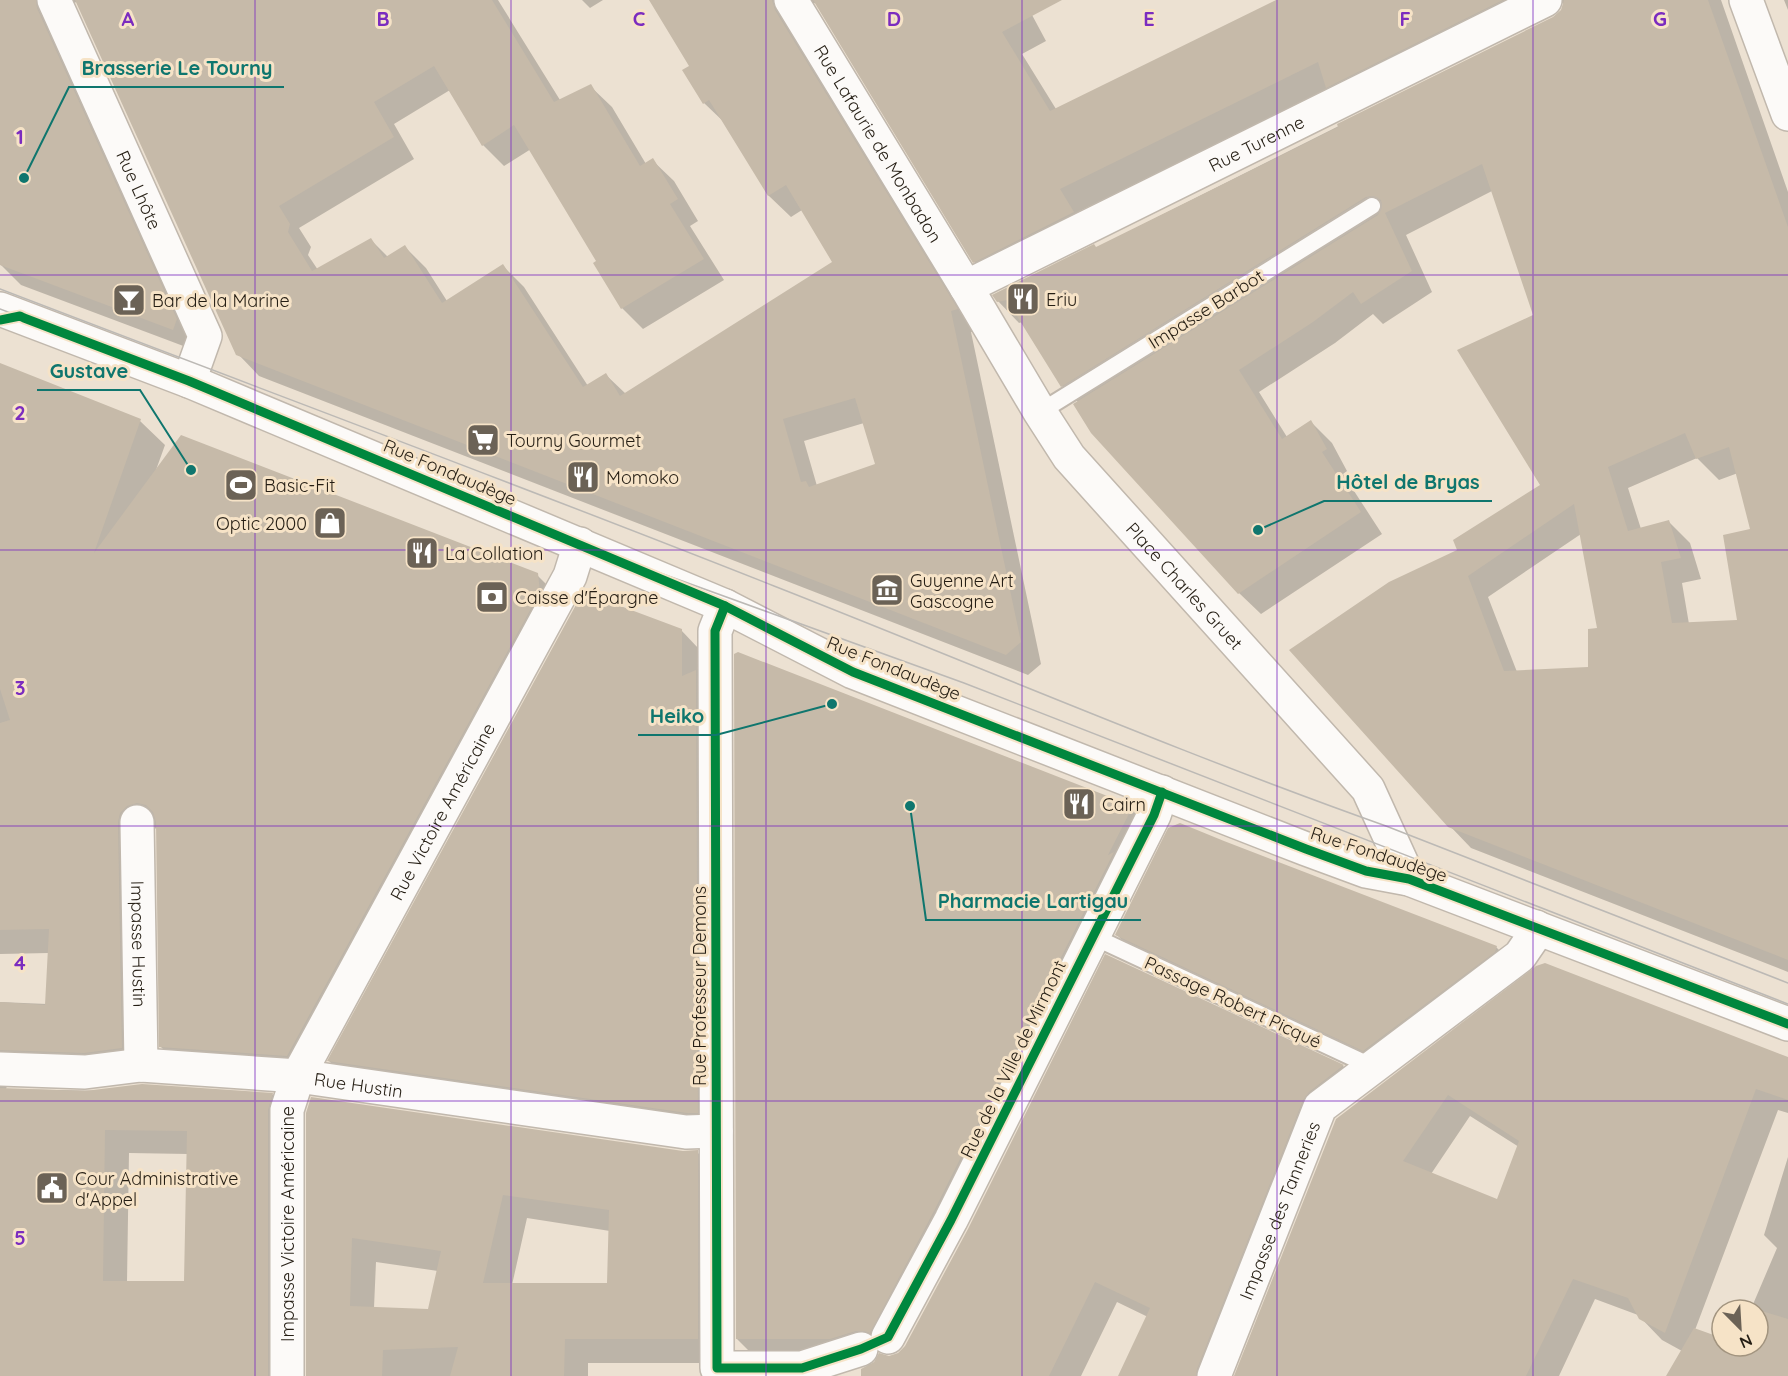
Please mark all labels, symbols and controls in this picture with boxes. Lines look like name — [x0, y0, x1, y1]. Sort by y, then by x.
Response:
text: A — [122, 6, 135, 31]
text: B — [376, 6, 390, 31]
text: C — [633, 6, 646, 31]
text: D — [887, 6, 901, 31]
text: E — [1143, 6, 1155, 31]
text: F — [1399, 6, 1411, 31]
text: G — [1653, 6, 1667, 31]
street label: Rue Lafaurie de Monbadon — [809, 40, 947, 246]
callout: Brasserie Le Tourny — [69, 49, 284, 87]
text: Brasserie Le Tourny — [81, 55, 273, 80]
street label: Rue Turenne — [1205, 110, 1308, 176]
text: 1 — [16, 124, 24, 149]
street label: Rue Lhôte — [112, 147, 167, 233]
street label: Impasse Barbot — [1144, 264, 1268, 354]
restaurant icon: Eriu — [1005, 281, 1041, 317]
bar icon: Bar de la Marine — [111, 282, 147, 318]
place label: Eriu — [1046, 288, 1077, 311]
place label: Bar de la Marine — [152, 289, 290, 312]
callout: Gustave — [37, 352, 140, 390]
text: Gustave — [50, 358, 128, 383]
text: 2 — [14, 400, 26, 425]
supermarket icon: Tourny Gourmet — [465, 422, 501, 458]
place label: Tourny Gourmet — [506, 429, 641, 452]
street label: Rue Fondaudège — [380, 434, 520, 510]
restaurant icon: Momoko — [565, 459, 601, 495]
callout: Hôtel de Bryas — [1324, 463, 1492, 501]
place label: Momoko — [606, 466, 679, 489]
sports icon: Basic-Fit — [223, 467, 259, 503]
text: Hôtel de Bryas — [1336, 469, 1480, 494]
place label: Basic-Fit — [264, 474, 335, 497]
shop icon: Optic 2000 — [312, 505, 348, 541]
place label: Optic 2000 — [216, 512, 307, 535]
street label: Place Charles Gruet — [1122, 517, 1248, 654]
restaurant icon: La Collation — [404, 535, 440, 571]
place label: La Collation — [445, 542, 543, 565]
place label: Guyenne Art Gascogne — [910, 569, 1014, 613]
museum icon: Guyenne Art Gascogne — [869, 572, 905, 608]
bank icon: Caisse d'Épargne — [474, 579, 510, 615]
place label: Caisse d'Épargne — [515, 586, 658, 609]
street label: Rue Fondaudège — [824, 631, 964, 705]
text: 3 — [15, 675, 25, 700]
callout: Heiko — [638, 697, 716, 735]
text: Heiko — [650, 703, 704, 728]
street label: Rue Victoire Américaine — [384, 719, 500, 904]
restaurant icon: Cairn — [1061, 786, 1097, 822]
place label: Cairn — [1102, 793, 1146, 816]
street label: Rue Fondaudège — [1308, 821, 1450, 887]
street label: Impasse Hustin — [126, 880, 152, 1008]
callout: Pharmacie Lartigau — [926, 882, 1141, 920]
street label: Rue Professeur Demons — [688, 886, 711, 1086]
text: Pharmacie Lartigau — [938, 888, 1128, 913]
text: 4 — [14, 950, 26, 975]
street label: Passage Robert Picqué — [1141, 951, 1325, 1053]
street label: Rue de la Ville de Mirmont — [955, 956, 1071, 1162]
street label: Rue Hustin — [313, 1067, 404, 1102]
street label: Impasse Victoire Américaine — [276, 1106, 299, 1342]
street label: Impasse des Tanneries — [1234, 1118, 1325, 1303]
place label: Cour Administrative d'Appel — [75, 1167, 239, 1211]
public building icon: Cour Administrative d'Appel — [34, 1170, 70, 1206]
text: 5 — [14, 1225, 26, 1250]
north arrow — [1710, 1298, 1770, 1358]
text: N — [1737, 1330, 1756, 1353]

